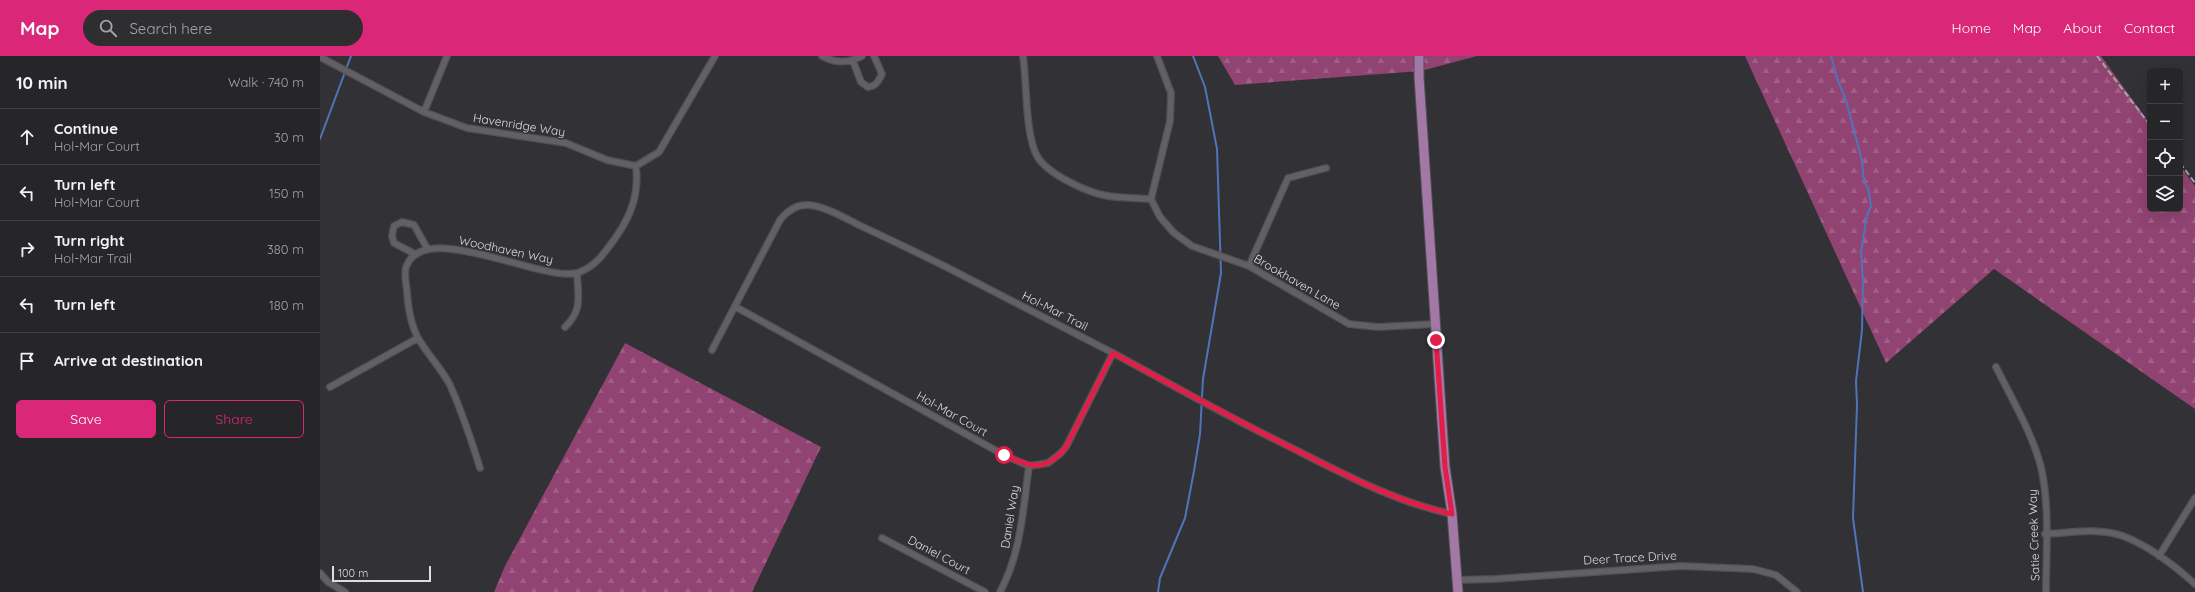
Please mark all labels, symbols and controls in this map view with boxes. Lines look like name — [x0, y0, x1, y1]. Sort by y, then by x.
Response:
search box — [83, 10, 363, 46]
text: Map — [20, 16, 59, 40]
icon: search — [97, 17, 119, 39]
text: Search here — [129, 19, 212, 38]
text: Home — [1952, 19, 1991, 37]
text: Map — [2013, 19, 2041, 37]
text: About — [2063, 19, 2102, 37]
text: Contact — [2124, 19, 2175, 37]
map controls — [2147, 68, 2183, 212]
button: + — [2147, 68, 2183, 104]
text: 10 min — [16, 72, 68, 93]
text: Walk · 740 m — [228, 74, 304, 90]
button: − — [2147, 104, 2183, 140]
street label: Havenridge Way — [472, 110, 566, 139]
text: Continue — [54, 119, 118, 138]
icon: ahead — [16, 126, 38, 148]
text: 30 m — [274, 129, 304, 145]
text: Hol-Mar Court — [54, 138, 140, 154]
button: locate — [2147, 140, 2183, 176]
text: Turn left — [54, 175, 116, 194]
button: layers — [2147, 176, 2183, 212]
icon: left — [16, 182, 38, 204]
text: 150 m — [269, 185, 304, 201]
text: Hol-Mar Court — [54, 194, 140, 210]
text: Turn right — [54, 231, 125, 250]
street label: Woodhaven Way — [458, 232, 555, 267]
icon: right — [16, 238, 38, 260]
text: 380 m — [267, 241, 304, 257]
text: Hol-Mar Trail — [54, 250, 132, 266]
street label: Brookhaven Lane — [1251, 251, 1343, 313]
street label: Hol-Mar Trail — [1020, 288, 1091, 334]
icon: left — [16, 294, 38, 316]
text: Turn left — [54, 295, 116, 314]
text: 180 m — [269, 297, 304, 313]
route end — [1427, 331, 1445, 349]
icon: arrive — [16, 350, 38, 372]
text: Arrive at destination — [54, 351, 203, 370]
street label: Hol-Mar Court — [914, 388, 990, 439]
button: Save — [16, 400, 156, 438]
button: Share — [164, 400, 304, 438]
route start — [995, 446, 1013, 464]
street label: Daniel Way — [997, 484, 1022, 550]
street label: Satie Creek Way — [2024, 489, 2043, 581]
street label: Daniel Court — [905, 532, 973, 577]
street label: Deer Trace Drive — [1583, 548, 1677, 567]
scale bar — [332, 564, 431, 583]
text: 100 m — [338, 566, 368, 580]

